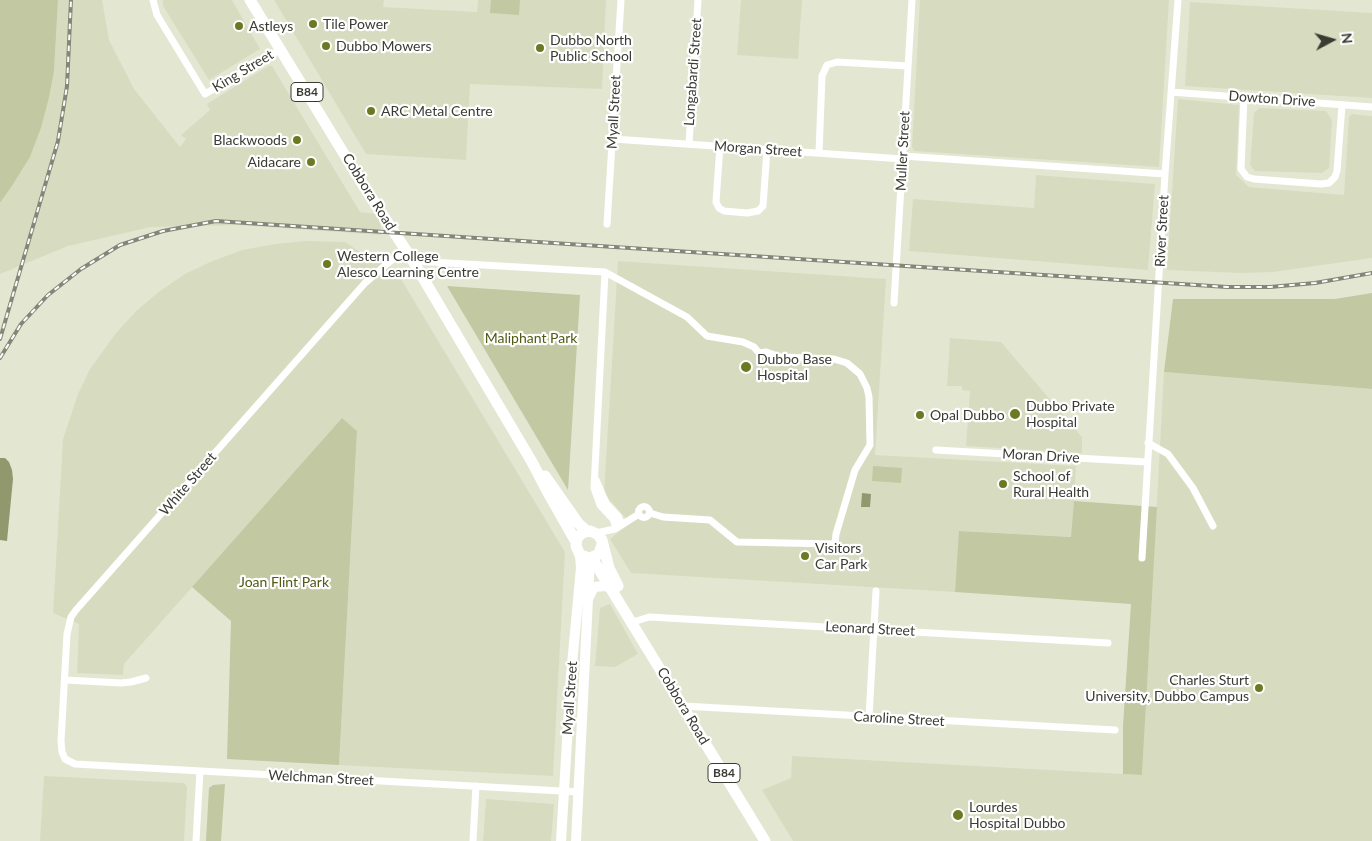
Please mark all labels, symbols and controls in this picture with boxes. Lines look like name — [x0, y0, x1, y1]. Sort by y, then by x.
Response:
north arrow — [1307, 15, 1357, 65]
place label: Tile Power — [323, 16, 388, 32]
place label: Astleys — [249, 18, 293, 34]
marker: Tile Power — [307, 18, 319, 30]
street label: Longabardi Street — [681, 18, 705, 126]
marker: Astleys — [233, 20, 245, 32]
place label: Dubbo North Public School — [550, 32, 632, 64]
text: N — [1338, 32, 1356, 45]
place label: Dubbo Mowers — [336, 38, 432, 54]
marker: Dubbo Mowers — [320, 40, 332, 52]
marker: Dubbo North Public School — [534, 42, 546, 54]
street label: King Street — [209, 46, 277, 96]
street label: Myall Street — [604, 75, 624, 149]
road number: B84 — [291, 82, 323, 101]
street label: Dowton Drive — [1228, 88, 1316, 110]
place label: ARC Metal Centre — [381, 103, 493, 119]
marker: ARC Metal Centre — [365, 105, 377, 117]
street label: Muller Street — [893, 111, 913, 191]
place label: Blackwoods — [213, 132, 287, 148]
marker: Blackwoods — [291, 134, 303, 146]
street label: Morgan Street — [713, 138, 803, 160]
street label: Cobbora Road — [339, 151, 399, 233]
place label: Aidacare — [248, 154, 301, 170]
marker: Aidacare — [305, 156, 317, 168]
street label: River Street — [1152, 195, 1172, 267]
place label: Western College Alesco Learning Centre — [337, 248, 479, 280]
marker: Western College Alesco Learning Centre — [321, 258, 333, 270]
park label: Maliphant Park — [485, 330, 577, 346]
place label: Dubbo Base Hospital — [757, 351, 832, 384]
marker: Dubbo Base Hospital — [739, 360, 753, 374]
place label: Dubbo Private Hospital — [1026, 398, 1115, 431]
place label: Opal Dubbo — [930, 407, 1005, 423]
marker: Dubbo Private Hospital — [1008, 407, 1022, 421]
marker: Opal Dubbo — [914, 409, 926, 421]
street label: Moran Drive — [1002, 446, 1080, 466]
street label: White Street — [156, 449, 220, 519]
place label: School of Rural Health — [1013, 468, 1089, 501]
marker: School of Rural Health — [997, 478, 1009, 490]
place label: Visitors Car Park — [815, 540, 867, 572]
marker: Visitors Car Park — [799, 550, 811, 562]
park label: Joan Flint Park — [239, 574, 329, 590]
street label: Leonard Street — [825, 618, 915, 640]
street label: Myall Street — [559, 661, 581, 735]
street label: Cobbora Road — [653, 664, 713, 748]
place label: Charles Sturt University, Dubbo Campus — [1085, 672, 1249, 704]
marker: Charles Sturt University, Dubbo Campus — [1253, 682, 1265, 694]
street label: Caroline Street — [853, 708, 945, 730]
road number: B84 — [708, 764, 740, 782]
street label: Welchman Street — [268, 767, 374, 789]
place label: Lourdes Hospital Dubbo — [969, 799, 1066, 832]
marker: Lourdes Hospital Dubbo — [951, 808, 965, 822]

